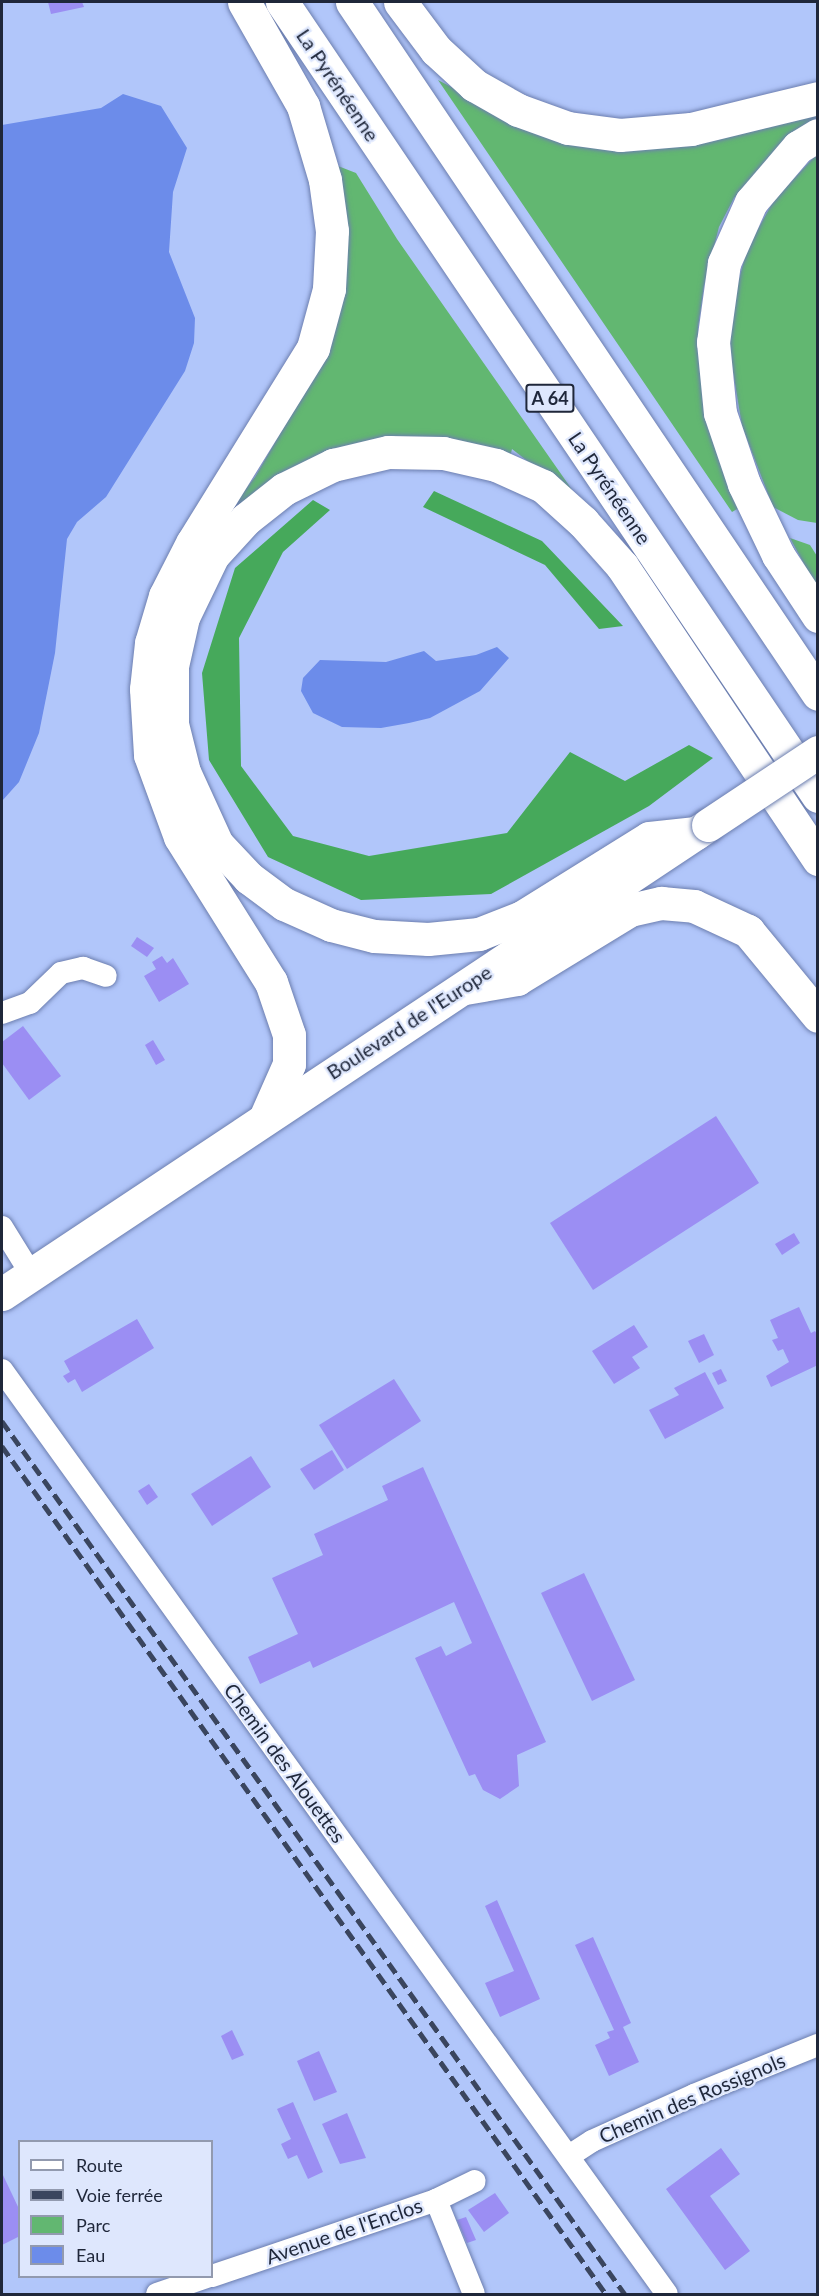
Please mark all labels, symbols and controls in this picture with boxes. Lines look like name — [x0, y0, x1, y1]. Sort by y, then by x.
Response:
street label: La Pyrénéenne — [292, 24, 384, 146]
road number: A 64 — [524, 383, 576, 413]
street label: La Pyrénéenne — [564, 427, 656, 549]
street label: Boulevard de l'Europe — [322, 960, 496, 1084]
street label: Chemin des Alouettes — [219, 1678, 351, 1848]
street label: Chemin des Rossignols — [595, 2048, 789, 2148]
legend — [18, 2140, 213, 2278]
text: Route — [76, 2154, 123, 2176]
text: Voie ferrée — [76, 2184, 163, 2206]
street label: Avenue de l'Enclos — [263, 2193, 425, 2269]
text: Parc — [76, 2214, 110, 2236]
text: Eau — [76, 2244, 105, 2266]

